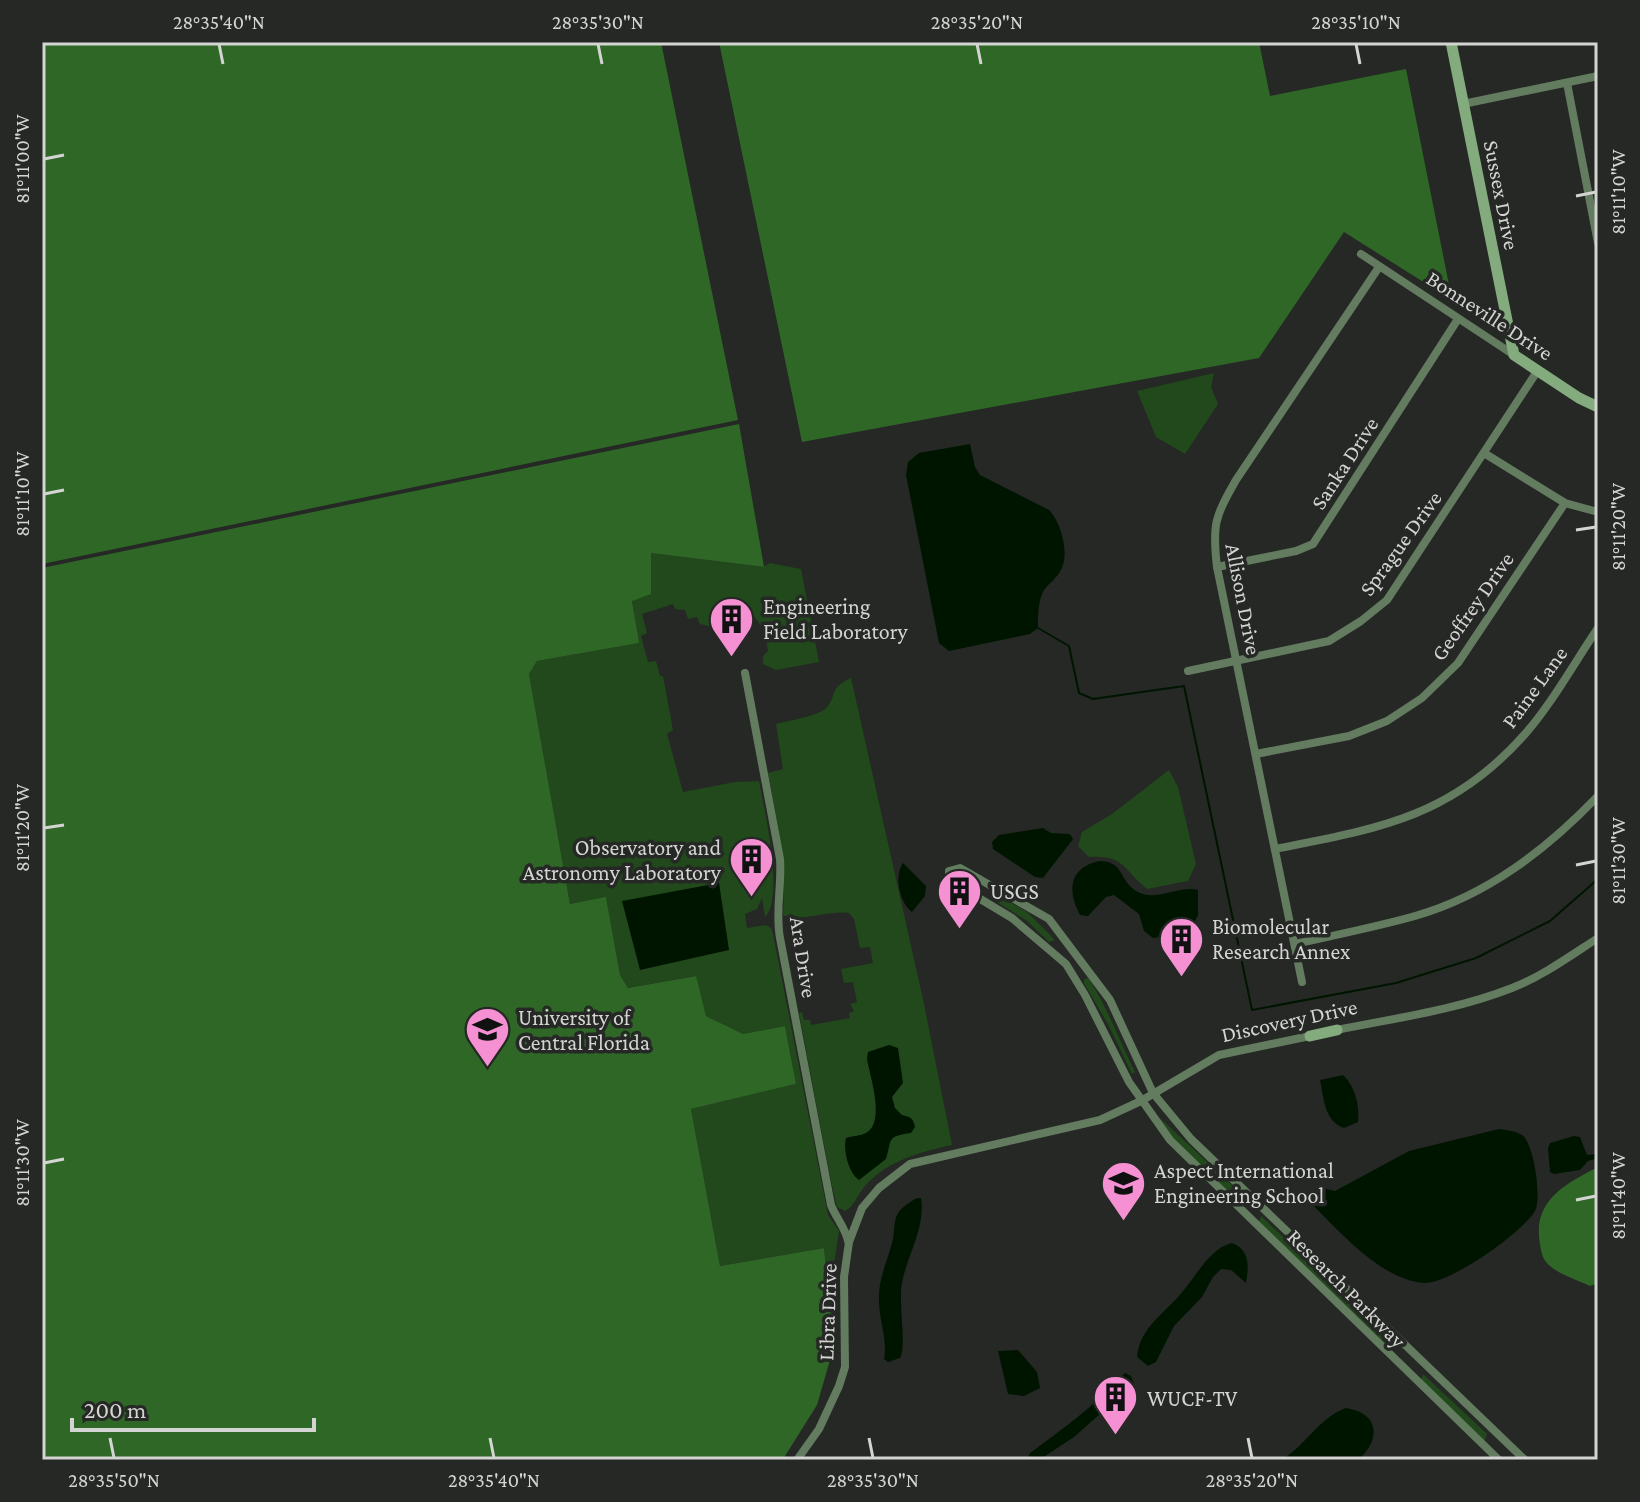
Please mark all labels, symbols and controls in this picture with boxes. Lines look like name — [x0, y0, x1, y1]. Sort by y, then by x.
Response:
text: 28°35'40"N — [173, 11, 265, 33]
text: 28°35'30"N — [552, 11, 644, 33]
text: 28°35'20"N — [931, 11, 1023, 33]
text: 28°35'10"N — [1311, 11, 1401, 33]
text: 81°11'00"W — [11, 114, 33, 204]
street label: Sussex Drive — [1479, 138, 1524, 252]
text: 81°11'10"W — [1607, 149, 1629, 235]
street label: Bonneville Drive — [1422, 265, 1557, 365]
street label: Sanka Drive — [1305, 412, 1383, 514]
text: 81°11'10"W — [11, 451, 33, 537]
text: 81°11'20"W — [1607, 482, 1629, 571]
street label: Sprague Drive — [1354, 486, 1447, 601]
street label: Allison Drive — [1220, 541, 1267, 657]
street label: Geoffrey Drive — [1426, 547, 1519, 665]
place label: Engineering Field Laboratory — [763, 594, 908, 644]
building icon: Engineering Field Laboratory — [708, 595, 756, 658]
street label: Paine Lane — [1496, 642, 1572, 733]
text: 81°11'20"W — [11, 783, 33, 872]
text: 81°11'30"W — [1607, 817, 1629, 905]
place label: Observatory and Astronomy Laboratory — [523, 835, 722, 885]
building icon: Observatory and Astronomy Laboratory — [728, 836, 776, 899]
building icon: USGS — [935, 867, 983, 930]
place label: USGS — [990, 879, 1039, 904]
place label: Biomolecular Research Annex — [1212, 914, 1350, 964]
street label: Ara Drive — [785, 915, 822, 1000]
building icon: Biomolecular Research Annex — [1157, 915, 1205, 978]
street label: Discovery Drive — [1219, 994, 1359, 1047]
place label: University of Central Florida — [518, 1005, 650, 1055]
school or university icon: University of Central Florida — [463, 1006, 511, 1069]
text: 81°11'30"W — [11, 1119, 33, 1207]
text: 81°11'40"W — [1607, 1152, 1629, 1240]
place label: Aspect International Engineering School — [1154, 1158, 1334, 1208]
school or university icon: Aspect International Engineering School — [1099, 1159, 1147, 1222]
street label: Research Parkway — [1282, 1224, 1412, 1353]
street label: Libra Drive — [813, 1263, 842, 1361]
building icon: WUCF-TV — [1092, 1374, 1140, 1437]
scale bar — [72, 1382, 314, 1432]
place label: WUCF-TV — [1147, 1386, 1238, 1411]
text: 200 m — [84, 1396, 146, 1423]
text: 28°35'50"N — [68, 1469, 160, 1491]
text: 28°35'40"N — [448, 1469, 540, 1491]
text: 28°35'30"N — [827, 1469, 919, 1491]
text: 28°35'20"N — [1206, 1469, 1298, 1491]

